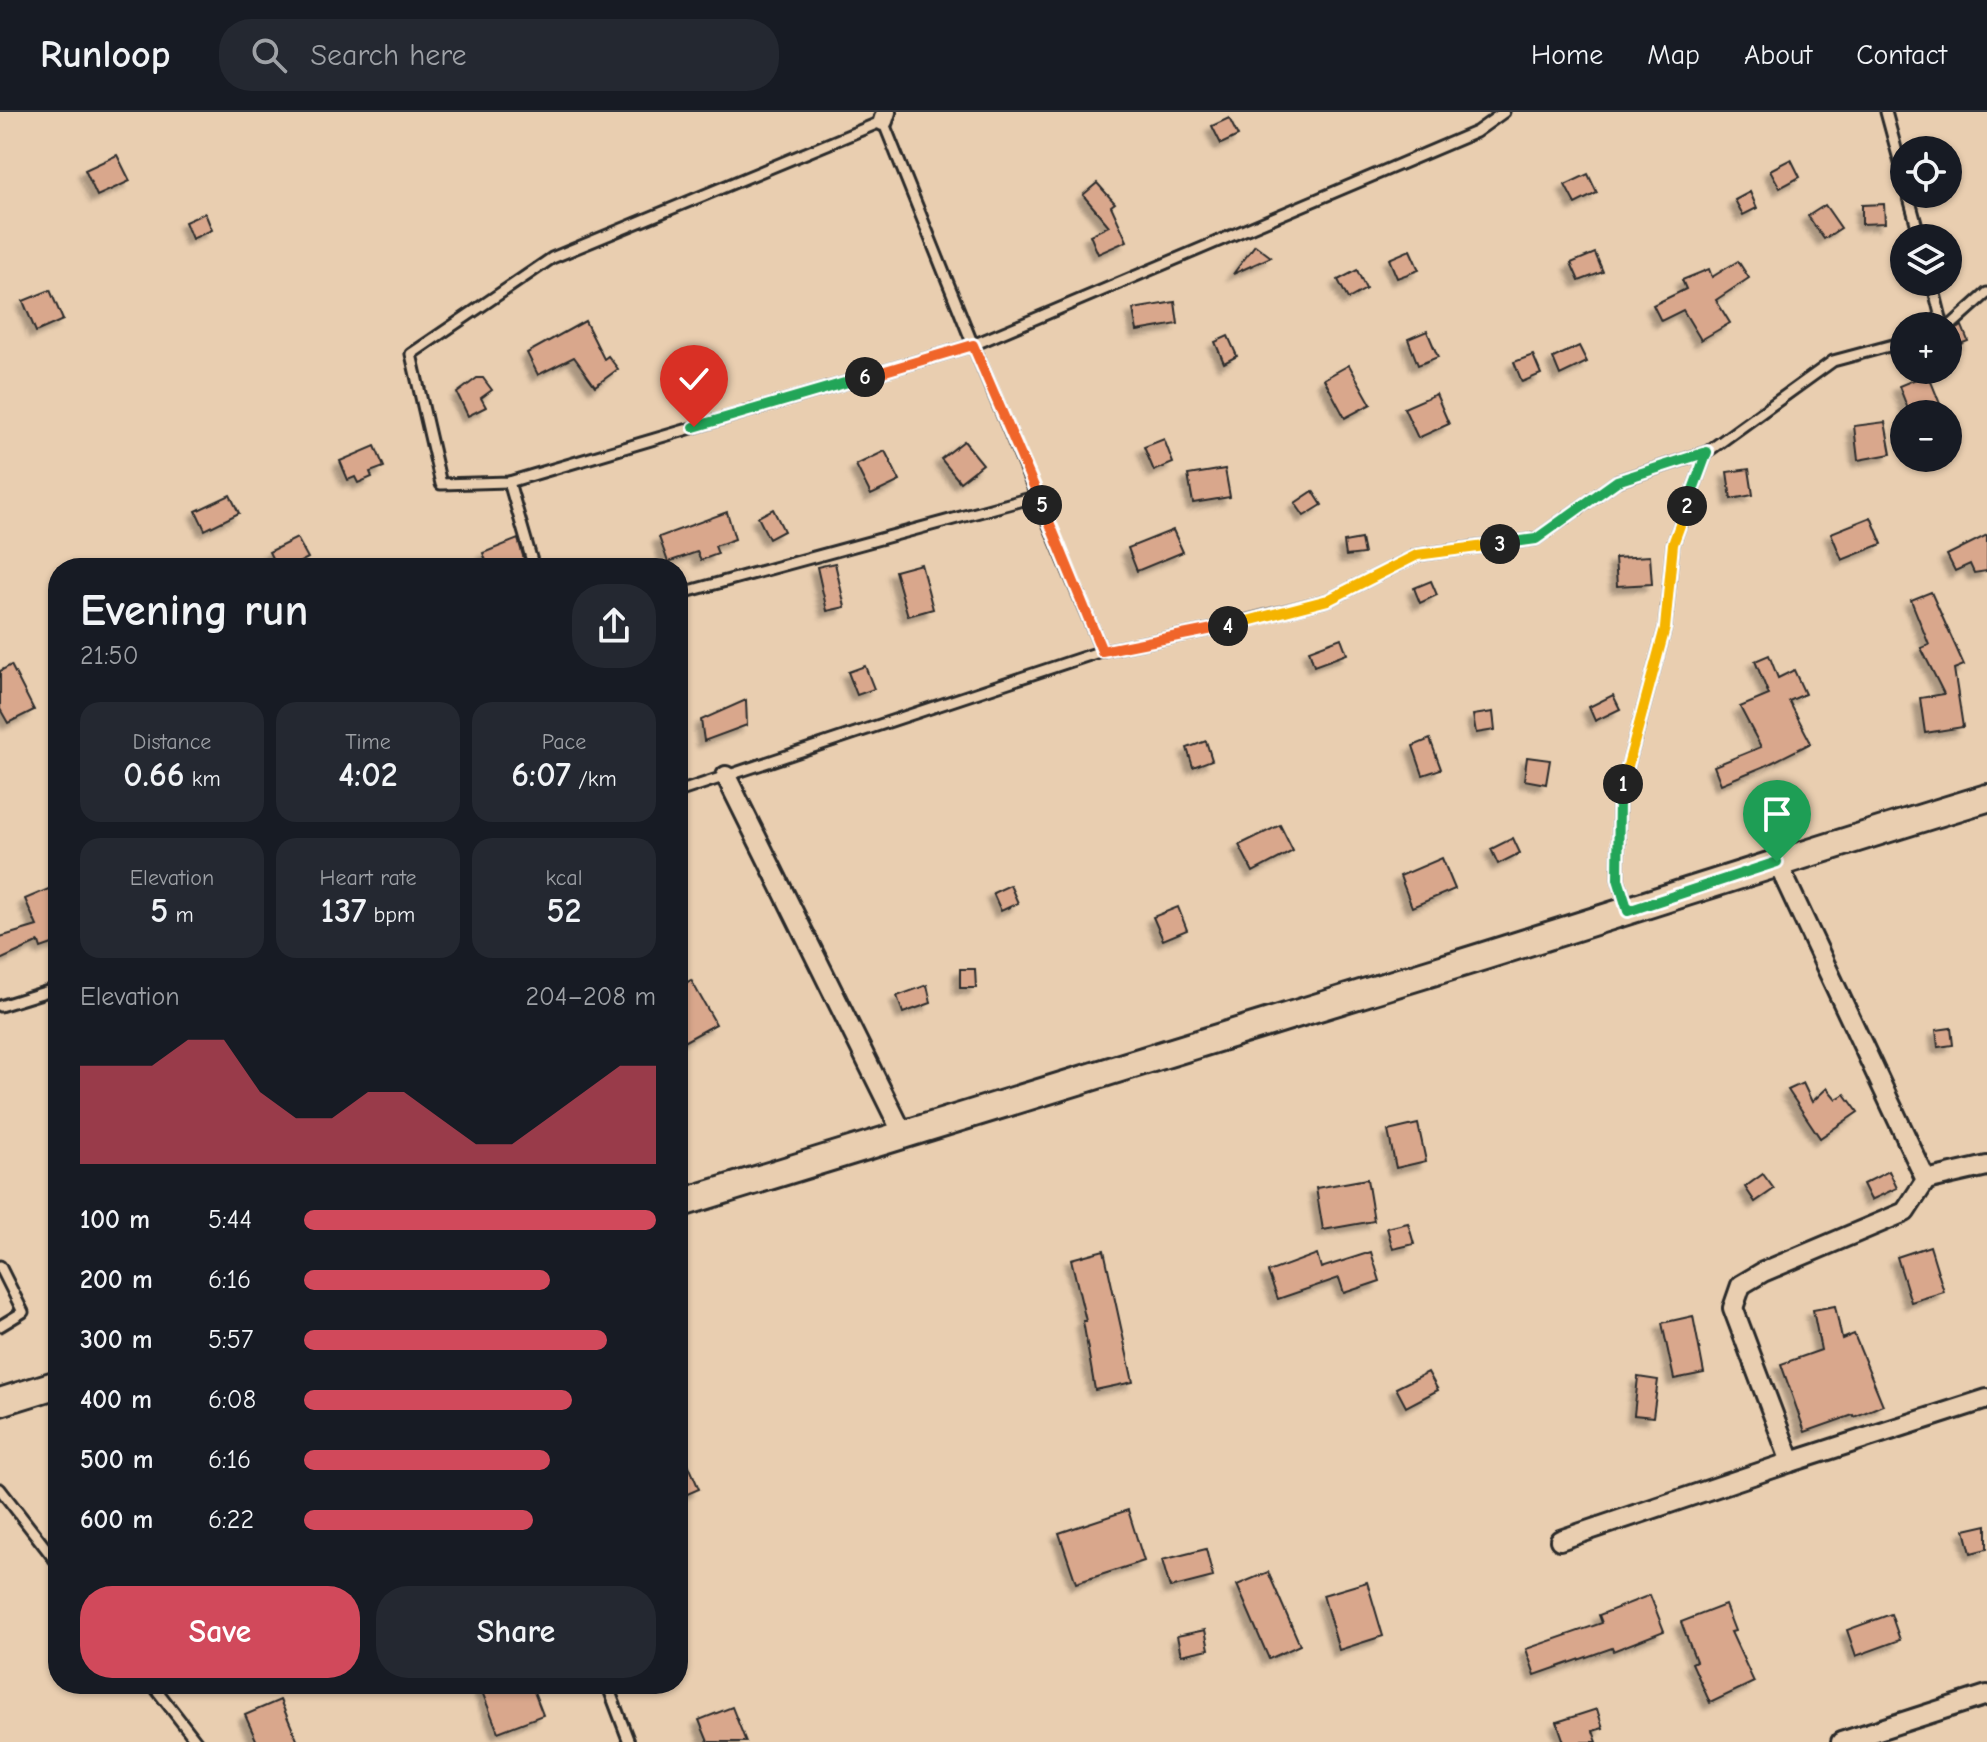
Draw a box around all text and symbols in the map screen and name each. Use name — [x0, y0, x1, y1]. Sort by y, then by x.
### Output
search box — [219, 19, 779, 91]
text: Runloop — [40, 33, 171, 77]
icon: search — [247, 33, 291, 77]
text: Search here — [311, 38, 467, 73]
text: Home — [1531, 39, 1603, 71]
text: Map — [1647, 39, 1700, 71]
text: About — [1744, 39, 1812, 71]
text: Contact — [1856, 39, 1947, 71]
map controls — [1890, 136, 1962, 472]
button: locate — [1890, 136, 1962, 208]
button: layers — [1890, 224, 1962, 296]
button: + — [1890, 312, 1962, 384]
pin — [660, 345, 728, 427]
icon: check — [672, 357, 716, 401]
pin: 6 — [845, 357, 885, 397]
text: 6 — [859, 364, 871, 390]
button: − — [1890, 400, 1962, 472]
pin: 5 — [1022, 485, 1062, 525]
pin: 2 — [1667, 486, 1707, 526]
text: 5 — [1036, 492, 1048, 518]
text: 2 — [1682, 493, 1692, 519]
pin: 3 — [1480, 524, 1520, 564]
text: 3 — [1495, 531, 1505, 557]
button: share — [572, 584, 656, 668]
text: Evening run — [80, 585, 308, 636]
pin: 4 — [1208, 606, 1248, 646]
text: 4 — [1223, 613, 1233, 639]
text: 21:50 — [80, 641, 139, 671]
text: Distance — [133, 729, 211, 755]
text: Time — [345, 729, 391, 755]
text: Pace — [542, 729, 586, 755]
text: 0.66 — [123, 755, 184, 795]
text: 4:02 — [338, 755, 398, 795]
text: 6:07 — [511, 755, 571, 795]
pin: 1 — [1603, 764, 1643, 804]
text: km — [184, 766, 221, 792]
text: /km — [571, 766, 617, 792]
text: 1 — [1619, 771, 1627, 797]
pin — [1743, 780, 1811, 862]
icon: arrive — [1755, 792, 1799, 836]
text: Elevation — [130, 865, 214, 891]
text: Heart rate — [320, 865, 417, 891]
text: kcal — [546, 865, 582, 891]
text: 5 — [150, 891, 168, 931]
text: 137 — [321, 891, 366, 931]
text: 52 — [547, 891, 582, 931]
text: m — [168, 902, 194, 928]
text: bpm — [366, 902, 415, 928]
text: Elevation — [80, 982, 180, 1012]
text: 204–208 m — [525, 982, 656, 1012]
text: 100 m — [80, 1205, 150, 1235]
text: 5:44 — [208, 1205, 252, 1235]
text: 200 m — [80, 1265, 153, 1295]
text: 6:16 — [208, 1265, 251, 1295]
text: 300 m — [80, 1325, 153, 1355]
text: 5:57 — [208, 1325, 253, 1355]
text: 400 m — [80, 1385, 152, 1415]
text: 6:08 — [208, 1385, 256, 1415]
text: 500 m — [80, 1445, 154, 1475]
text: 6:16 — [208, 1445, 251, 1475]
text: 600 m — [80, 1505, 153, 1535]
text: 6:22 — [208, 1505, 254, 1535]
button: Save — [80, 1586, 360, 1678]
button: Share — [376, 1586, 656, 1678]

